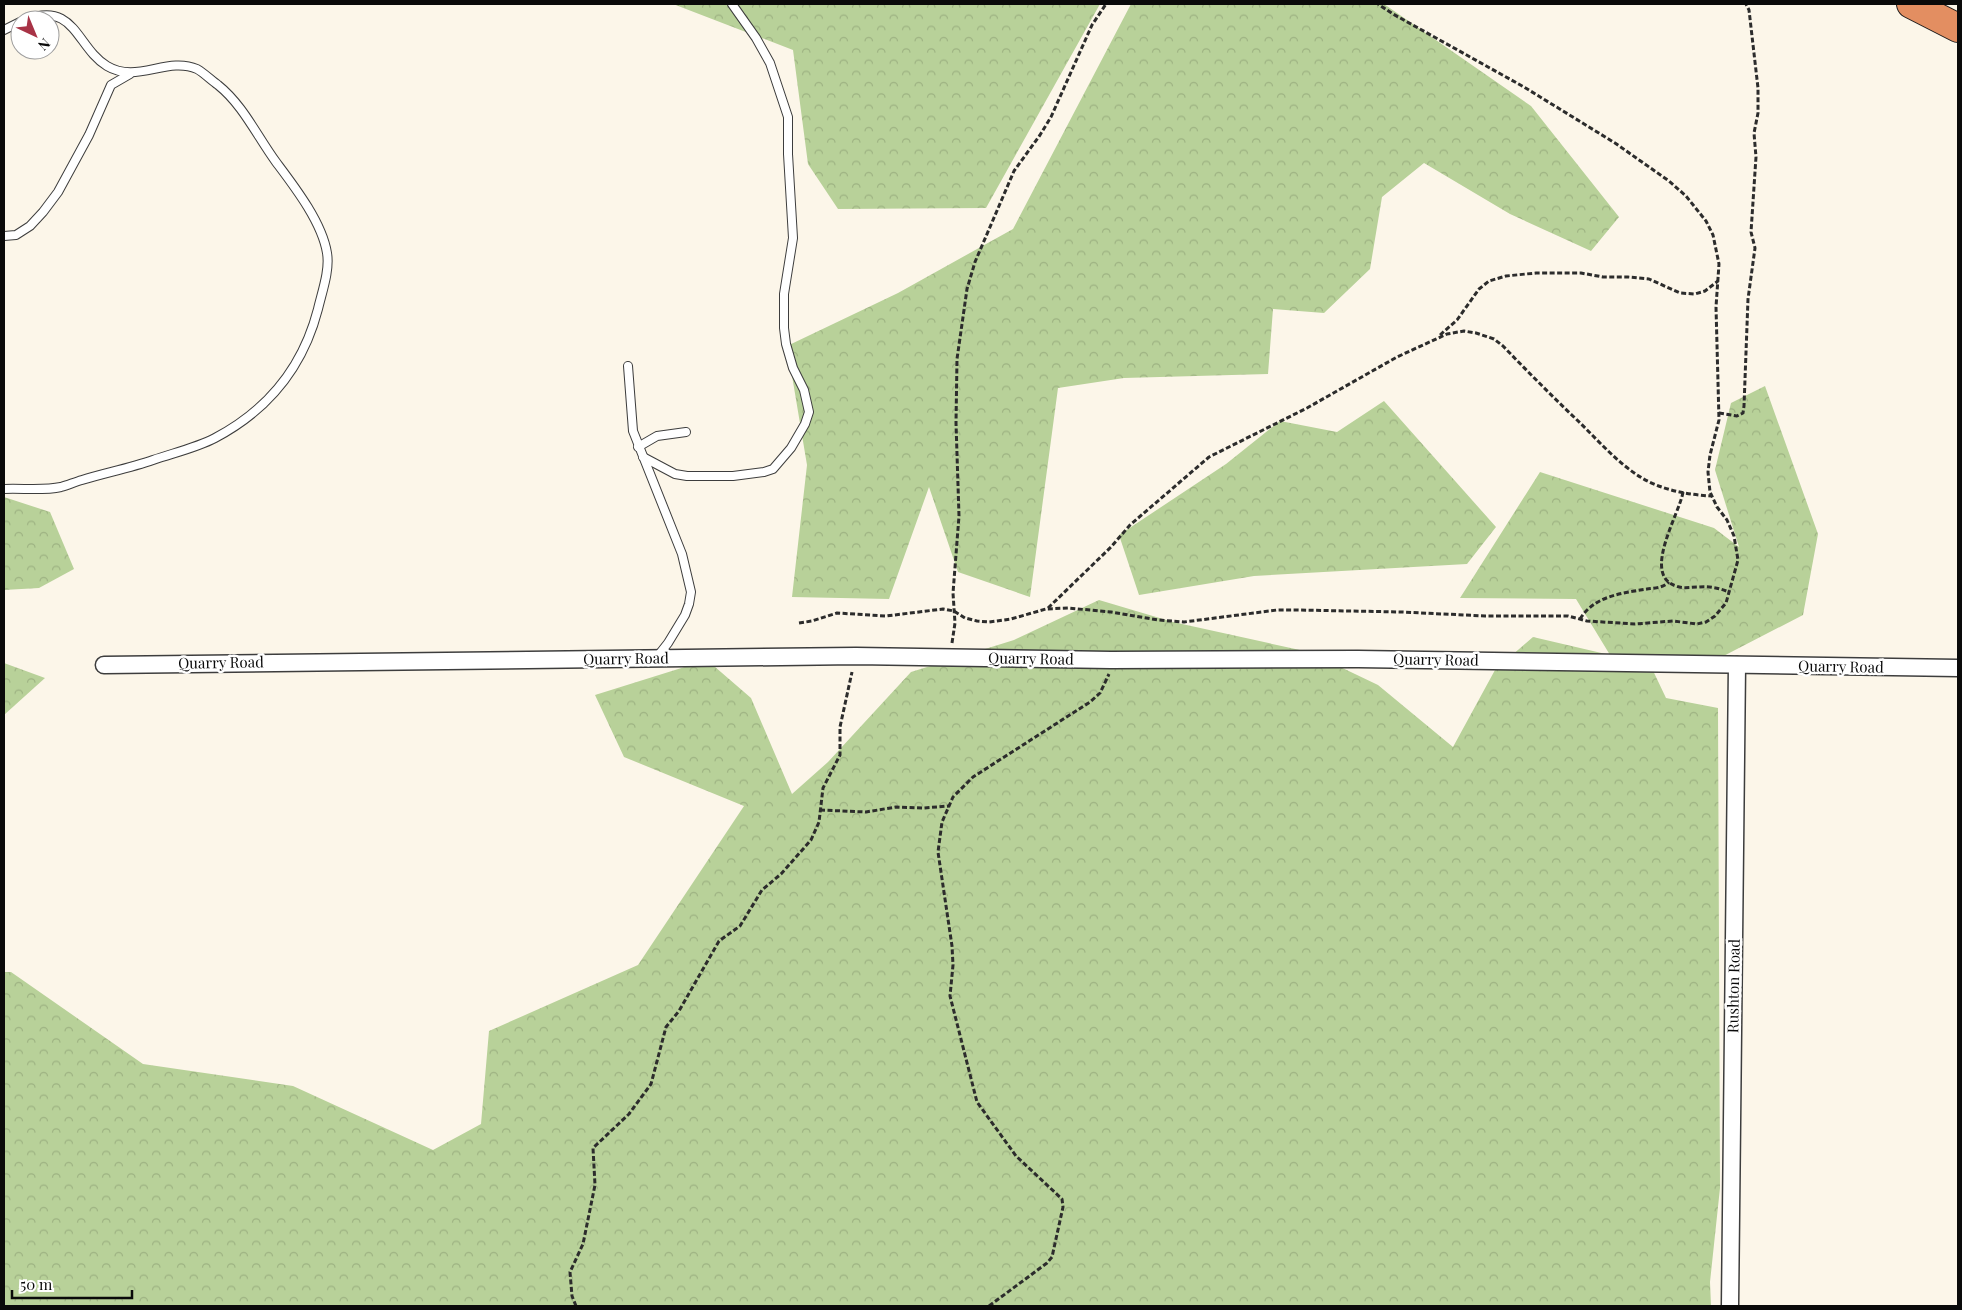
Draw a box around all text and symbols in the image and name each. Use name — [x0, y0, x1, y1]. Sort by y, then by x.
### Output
north arrow — [10, 10, 60, 60]
text: N — [34, 34, 55, 55]
street label: Quarry Road — [583, 647, 669, 669]
street label: Quarry Road — [988, 647, 1074, 669]
street label: Quarry Road — [1393, 648, 1479, 670]
street label: Quarry Road — [178, 651, 264, 673]
street label: Quarry Road — [1798, 655, 1884, 677]
street label: Rushton Road — [1722, 938, 1744, 1033]
scale bar — [12, 1268, 132, 1300]
text: 50 m — [20, 1274, 53, 1294]

